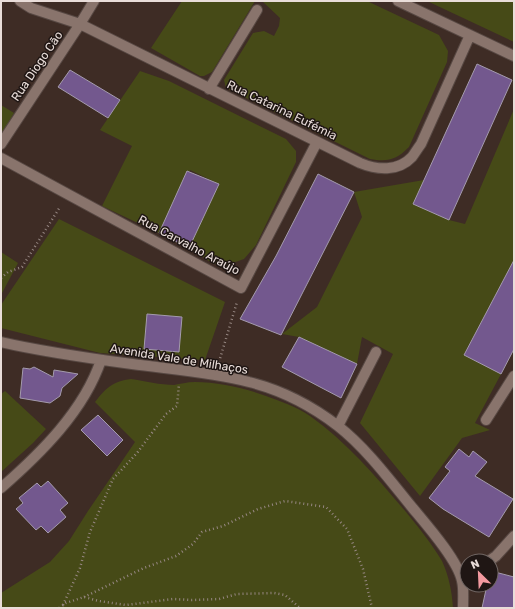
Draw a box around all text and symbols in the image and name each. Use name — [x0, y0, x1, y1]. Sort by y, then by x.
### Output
street label: Rua Diogo Cão — [8, 28, 66, 104]
street label: Rua Catarina Eufémia — [225, 77, 339, 143]
street label: Rua Carvalho Araújo — [136, 212, 242, 278]
street label: Avenida Vale de Milhaços — [109, 341, 249, 377]
north arrow — [459, 553, 499, 593]
text: N — [469, 557, 481, 572]

